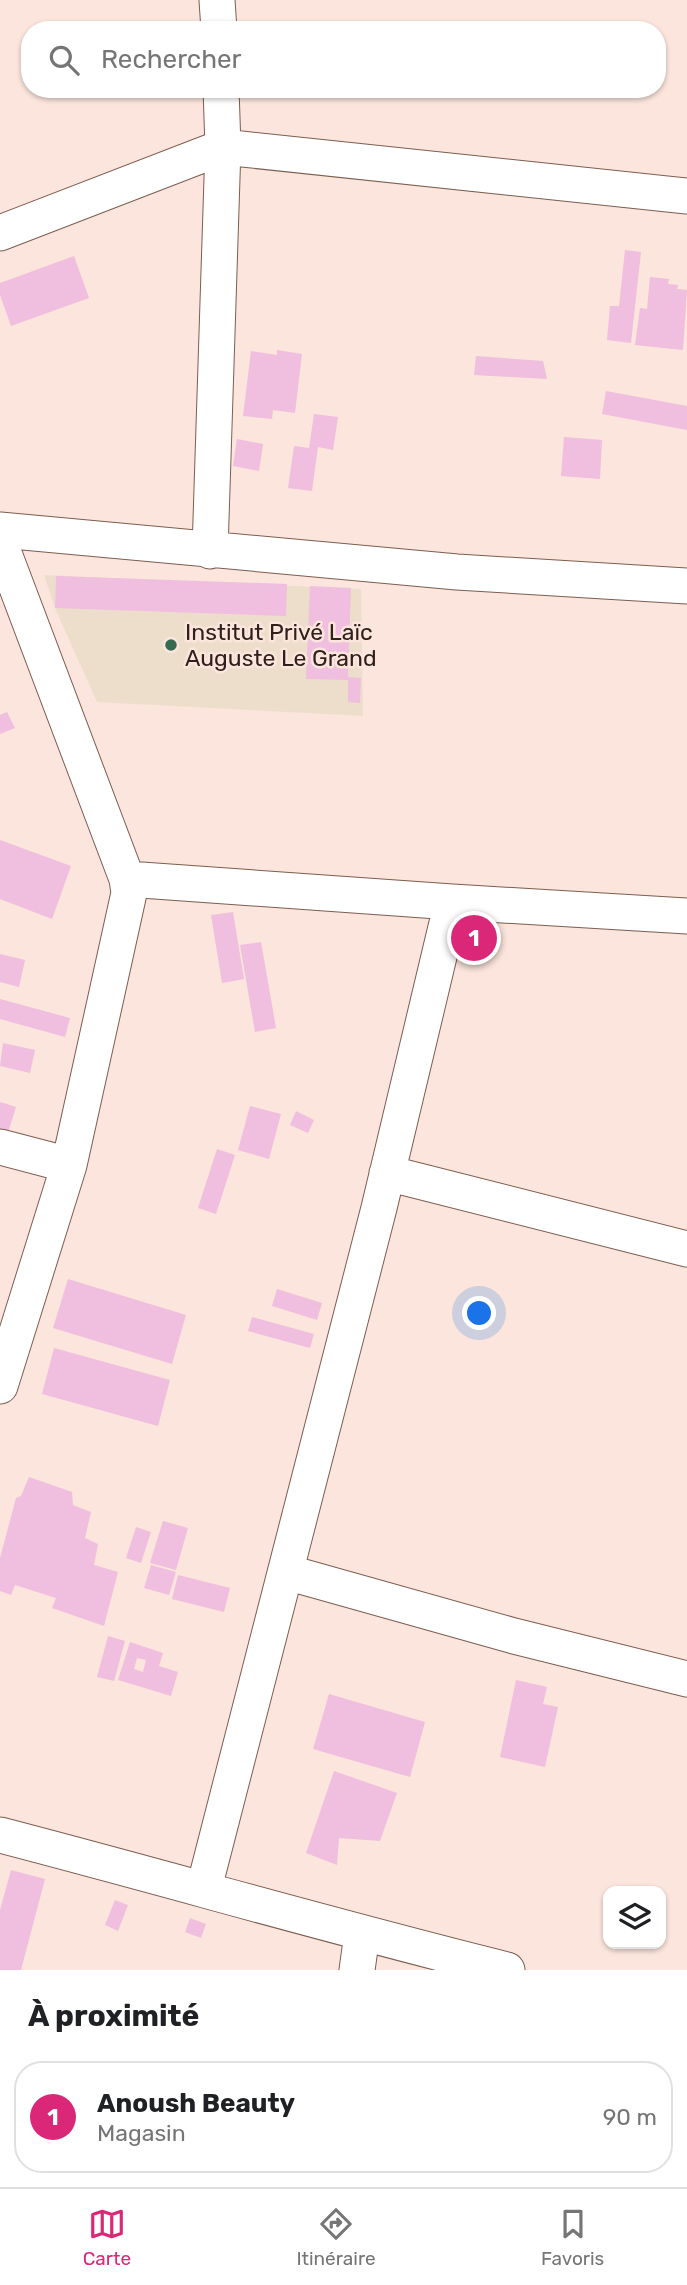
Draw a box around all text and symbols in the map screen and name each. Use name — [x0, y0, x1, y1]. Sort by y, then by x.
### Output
search box — [21, 21, 666, 98]
icon: search — [45, 41, 83, 79]
text: Rechercher — [101, 44, 241, 75]
place label: Institut Privé Laïc Auguste Le Grand — [185, 618, 377, 672]
marker: Institut Privé Laïc Auguste Le Grand — [163, 637, 179, 653]
pin: 1 — [451, 912, 497, 964]
your location — [462, 1296, 496, 1330]
map controls — [603, 1886, 666, 1949]
button: layers — [603, 1886, 666, 1949]
text: À proximité — [28, 1998, 199, 2034]
text: Anoush Beauty — [97, 2088, 295, 2119]
text: 1 — [47, 2103, 59, 2131]
text: 90 m — [603, 2103, 657, 2131]
text: Magasin — [97, 2119, 186, 2147]
tab: Carte — [83, 2205, 131, 2270]
tab: Itinéraire — [296, 2205, 376, 2270]
tab: Favoris — [541, 2205, 604, 2270]

